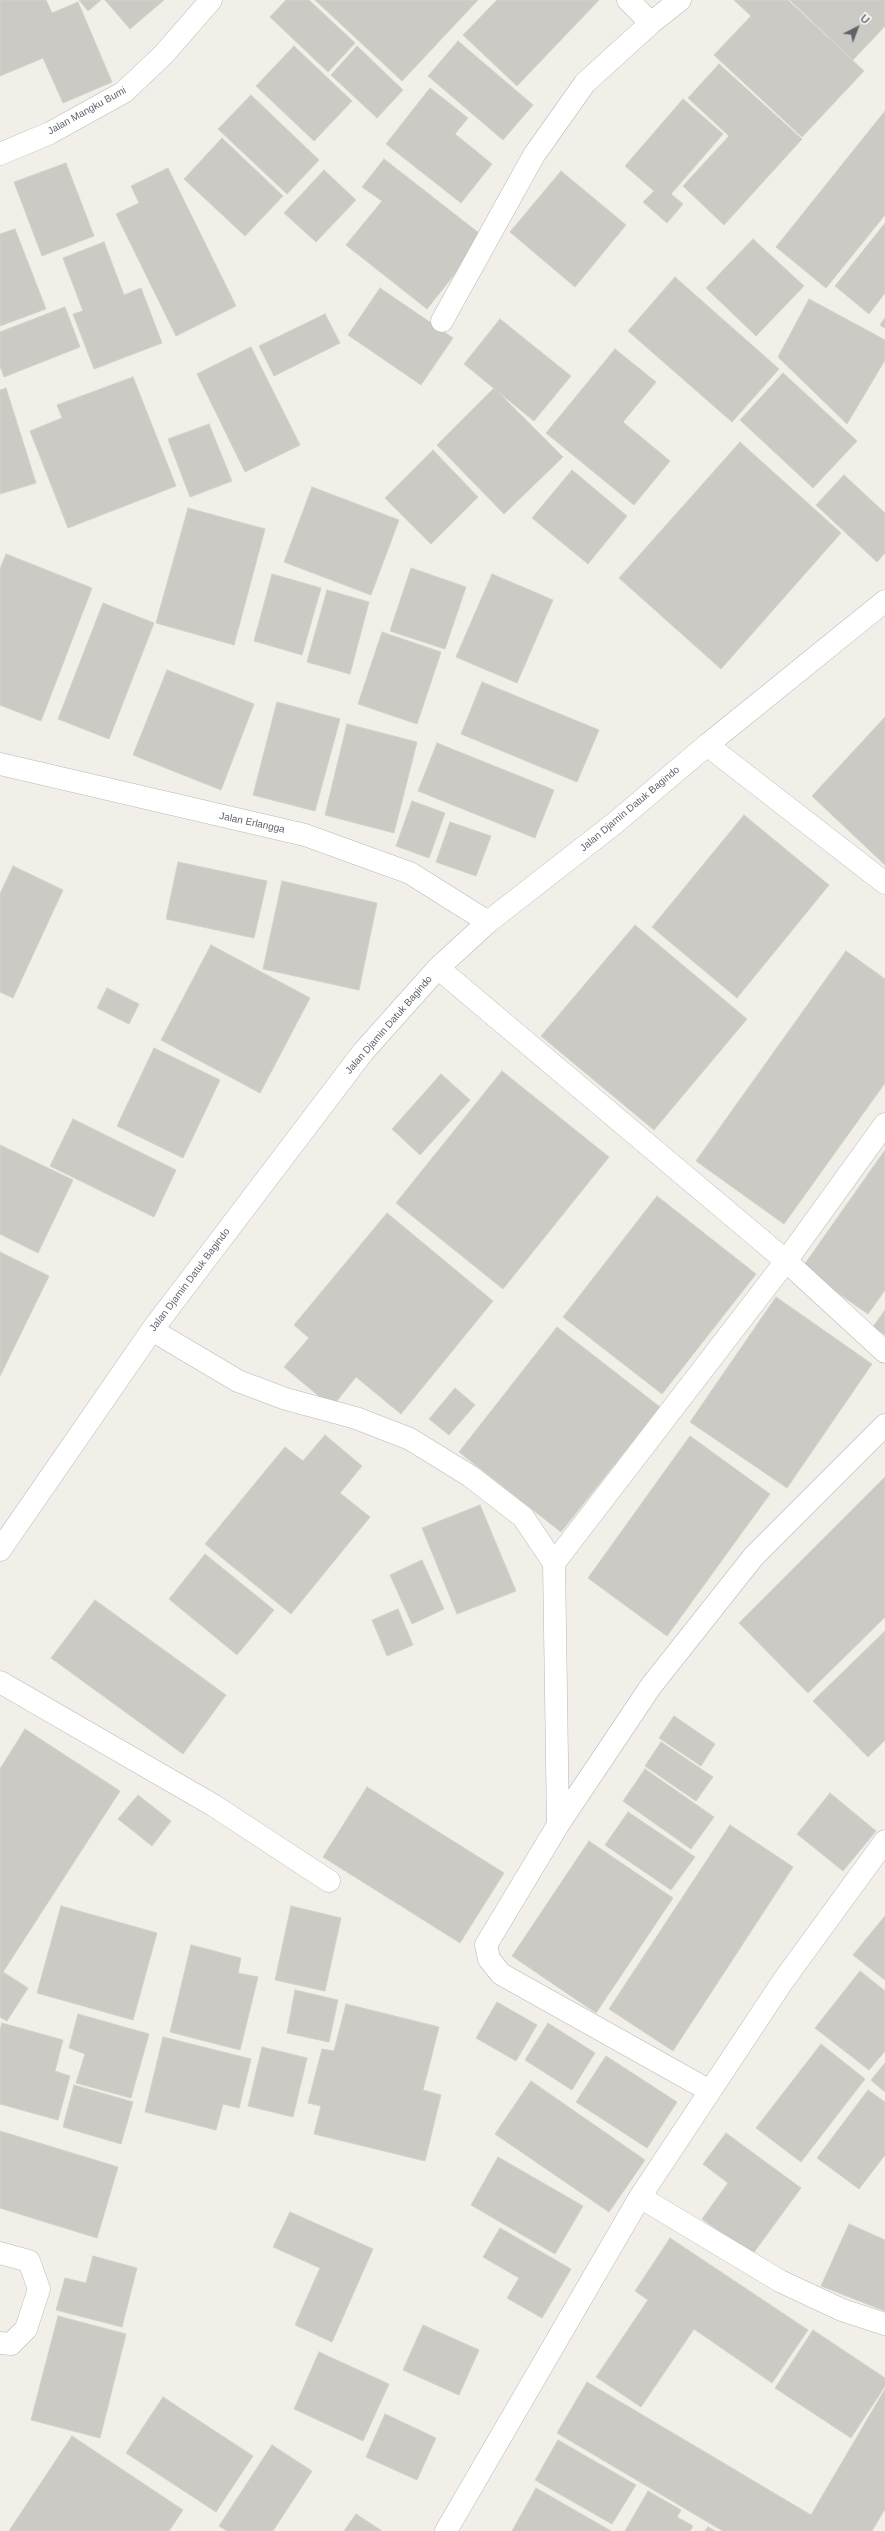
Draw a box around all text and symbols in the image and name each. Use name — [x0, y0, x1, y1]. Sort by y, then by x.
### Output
north arrow — [837, 8, 877, 48]
text: U — [858, 12, 872, 26]
street label: Jalan Mangku Bumi — [46, 84, 128, 138]
street label: Jalan Djamin Datuk Bagindo — [578, 764, 682, 854]
street label: Jalan Erlangga — [218, 810, 286, 836]
street label: Jalan Djamin Datuk Bagindo — [343, 973, 435, 1077]
street label: Jalan Djamin Datuk Bagindo — [147, 1226, 233, 1334]

